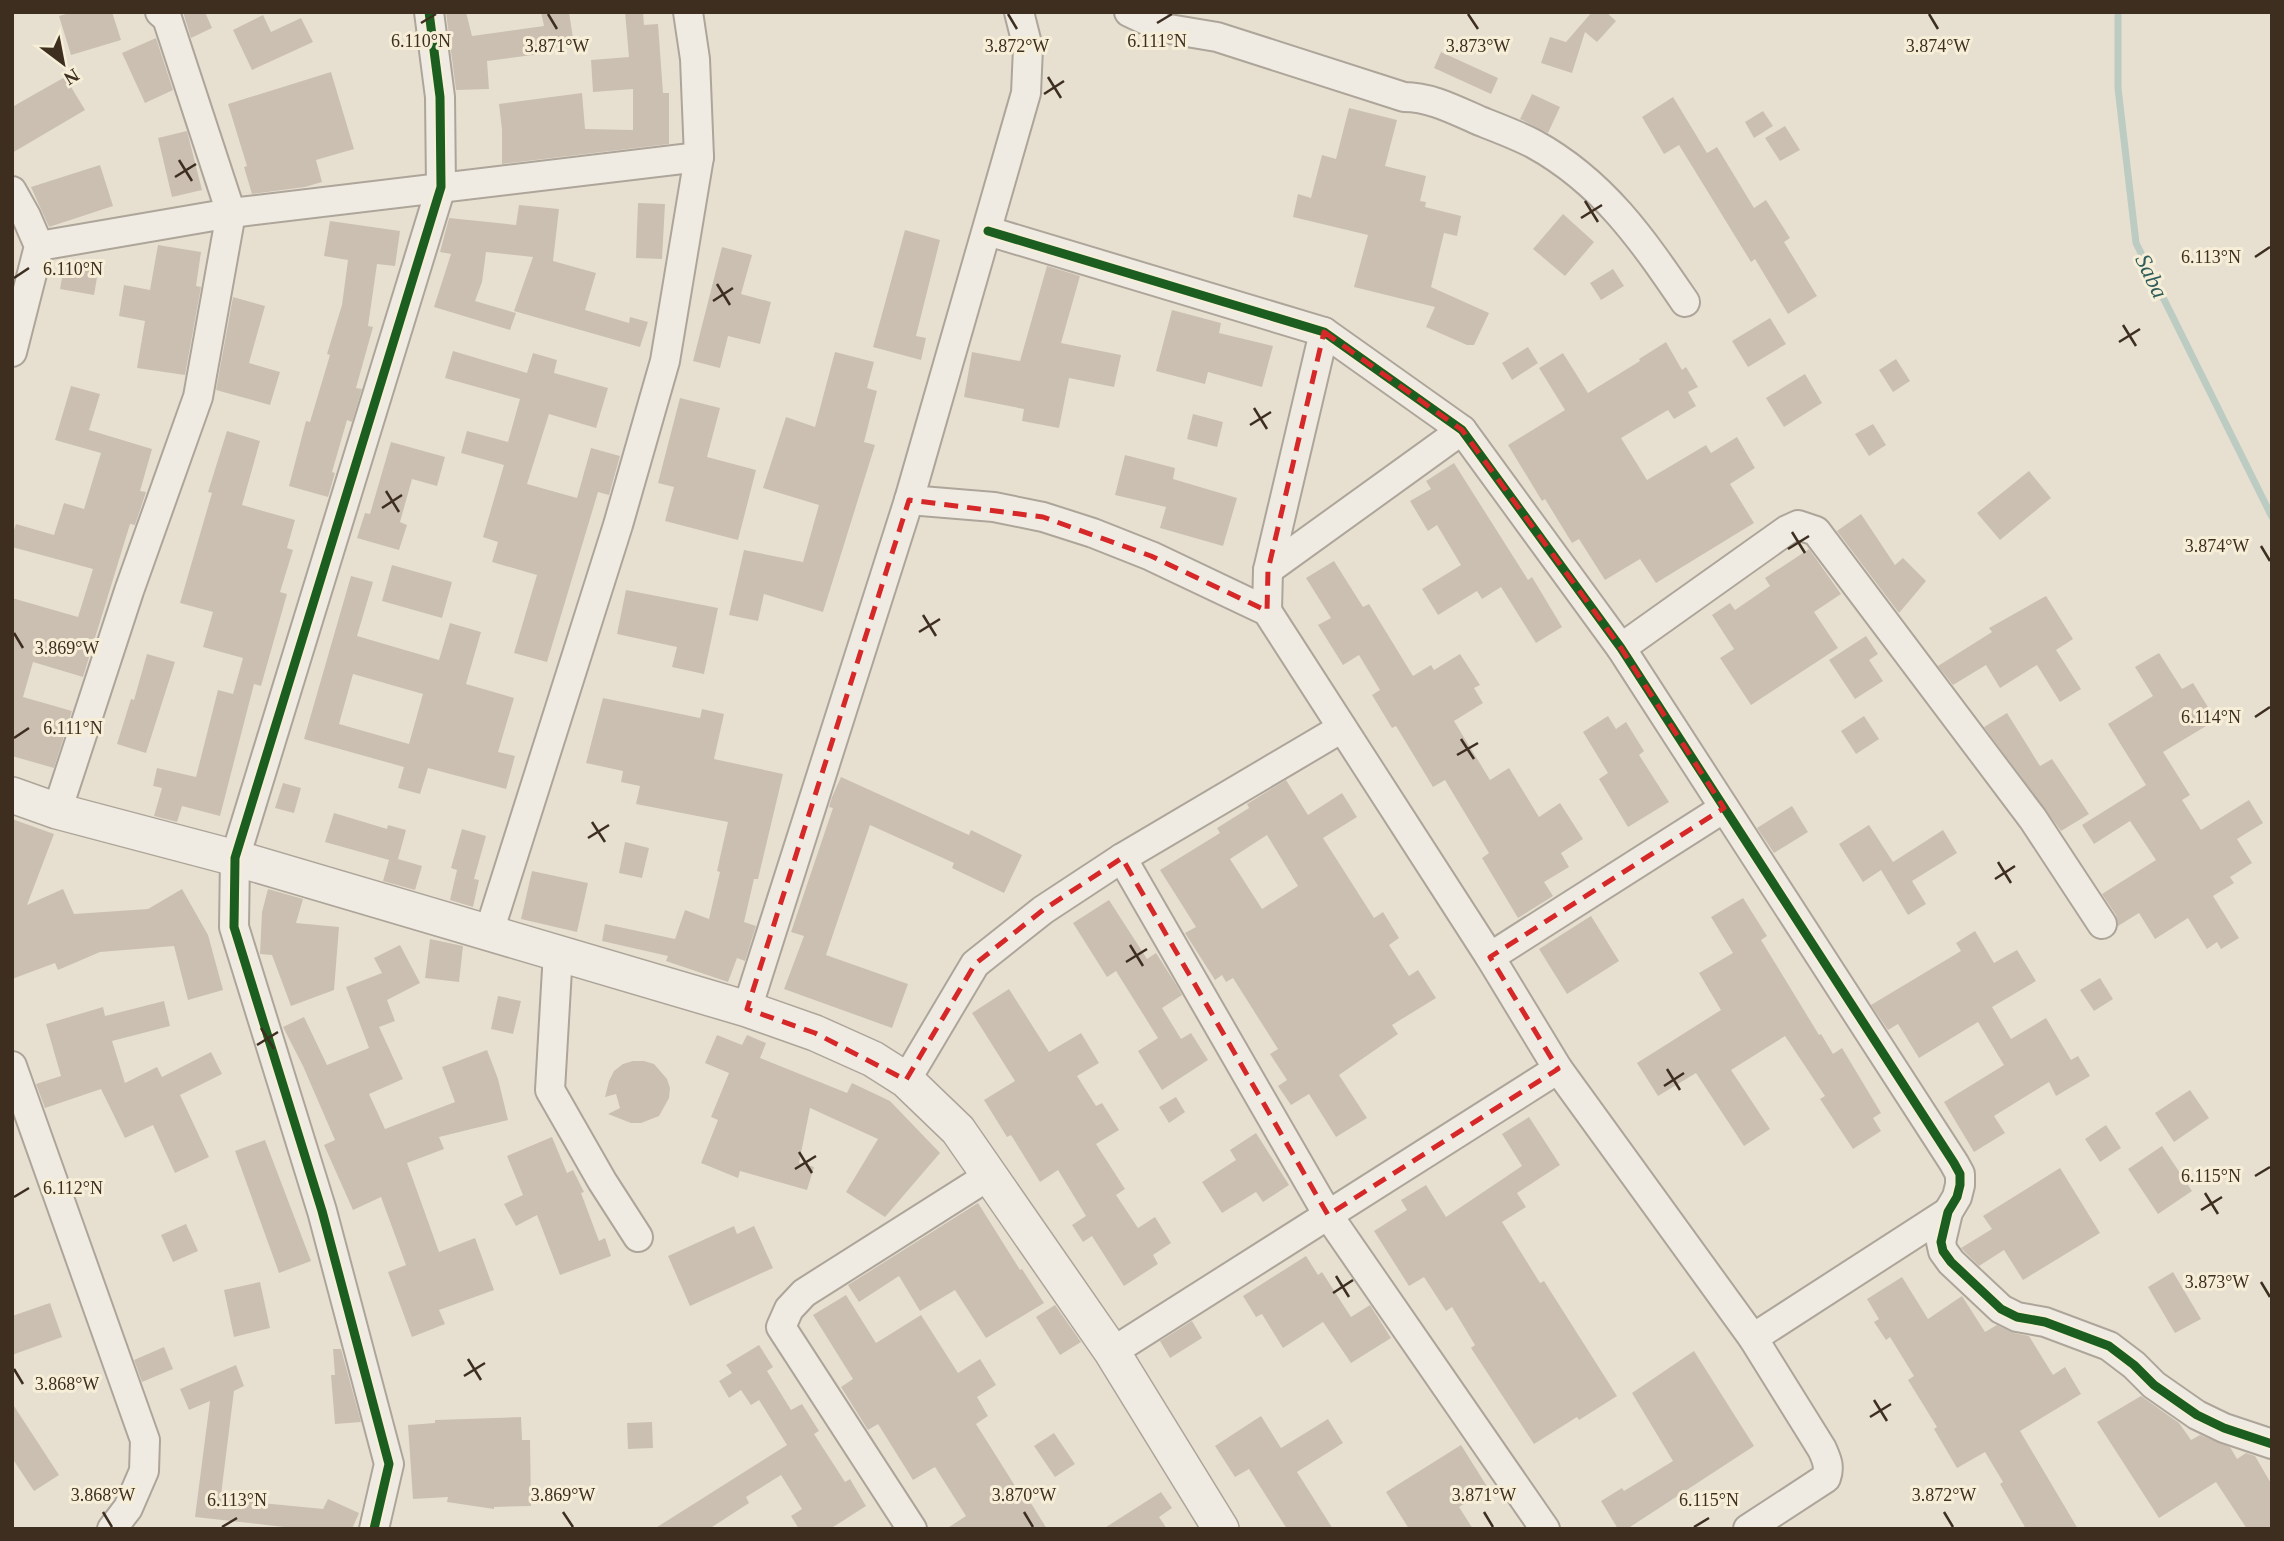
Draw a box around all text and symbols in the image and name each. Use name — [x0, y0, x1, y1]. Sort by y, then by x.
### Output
north arrow — [28, 28, 98, 98]
text: 6.110°N — [391, 31, 451, 51]
text: 6.111°N — [1127, 31, 1187, 51]
text: 3.871°W — [525, 36, 589, 56]
text: 3.872°W — [985, 36, 1049, 56]
text: 3.873°W — [1446, 36, 1510, 56]
text: 3.874°W — [1906, 36, 1970, 56]
text: N — [60, 64, 83, 90]
text: 6.113°N — [2181, 247, 2241, 267]
water label: Saba — [2130, 250, 2173, 302]
text: 6.110°N — [43, 259, 103, 279]
text: 3.874°W — [2185, 536, 2249, 556]
text: 3.869°W — [35, 638, 99, 658]
text: 6.114°N — [2181, 707, 2241, 727]
text: 6.111°N — [43, 718, 103, 738]
text: 6.115°N — [2181, 1166, 2241, 1186]
text: 6.112°N — [43, 1178, 103, 1198]
text: 3.873°W — [2185, 1272, 2249, 1292]
text: 3.868°W — [35, 1374, 99, 1394]
text: 3.868°W — [71, 1485, 135, 1505]
text: 3.869°W — [531, 1485, 595, 1505]
text: 3.870°W — [992, 1485, 1056, 1505]
text: 3.871°W — [1452, 1485, 1516, 1505]
text: 3.872°W — [1912, 1485, 1976, 1505]
text: 6.113°N — [207, 1490, 267, 1510]
text: 6.115°N — [1679, 1490, 1739, 1510]

